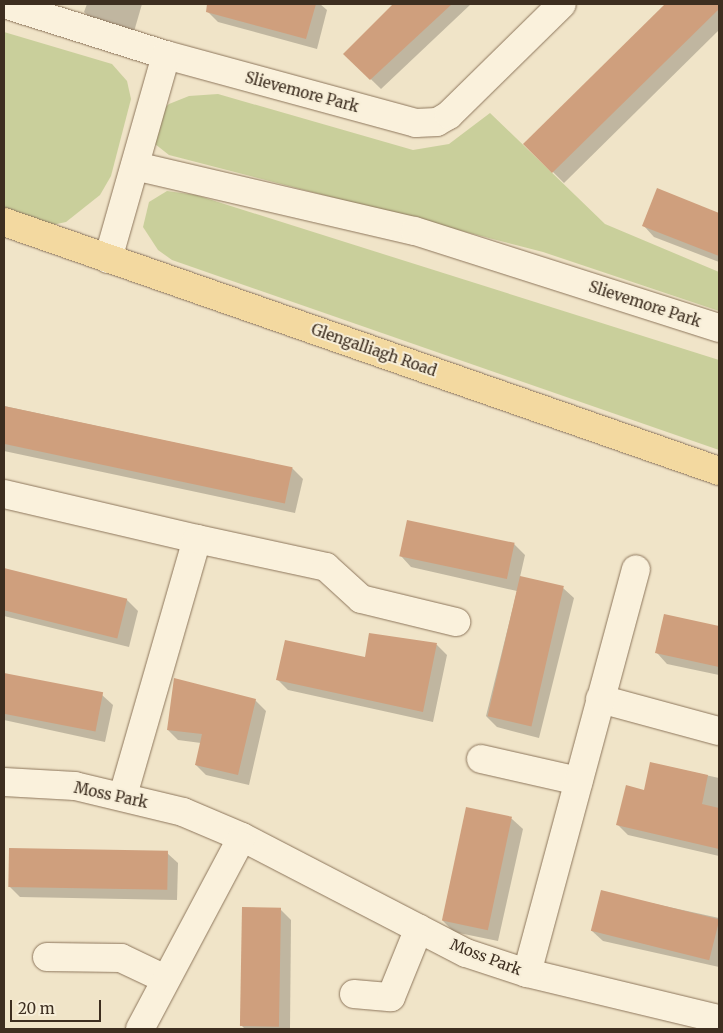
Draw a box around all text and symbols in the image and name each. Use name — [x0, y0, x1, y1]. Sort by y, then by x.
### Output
street label: Slievemore Park — [243, 68, 361, 116]
street label: Slievemore Park — [587, 277, 703, 331]
street label: Glengalliagh Road — [309, 320, 439, 380]
street label: Moss Park — [72, 778, 150, 812]
street label: Moss Park — [448, 935, 524, 979]
scale bar — [12, 990, 104, 1022]
text: 20 m — [18, 999, 55, 1018]

